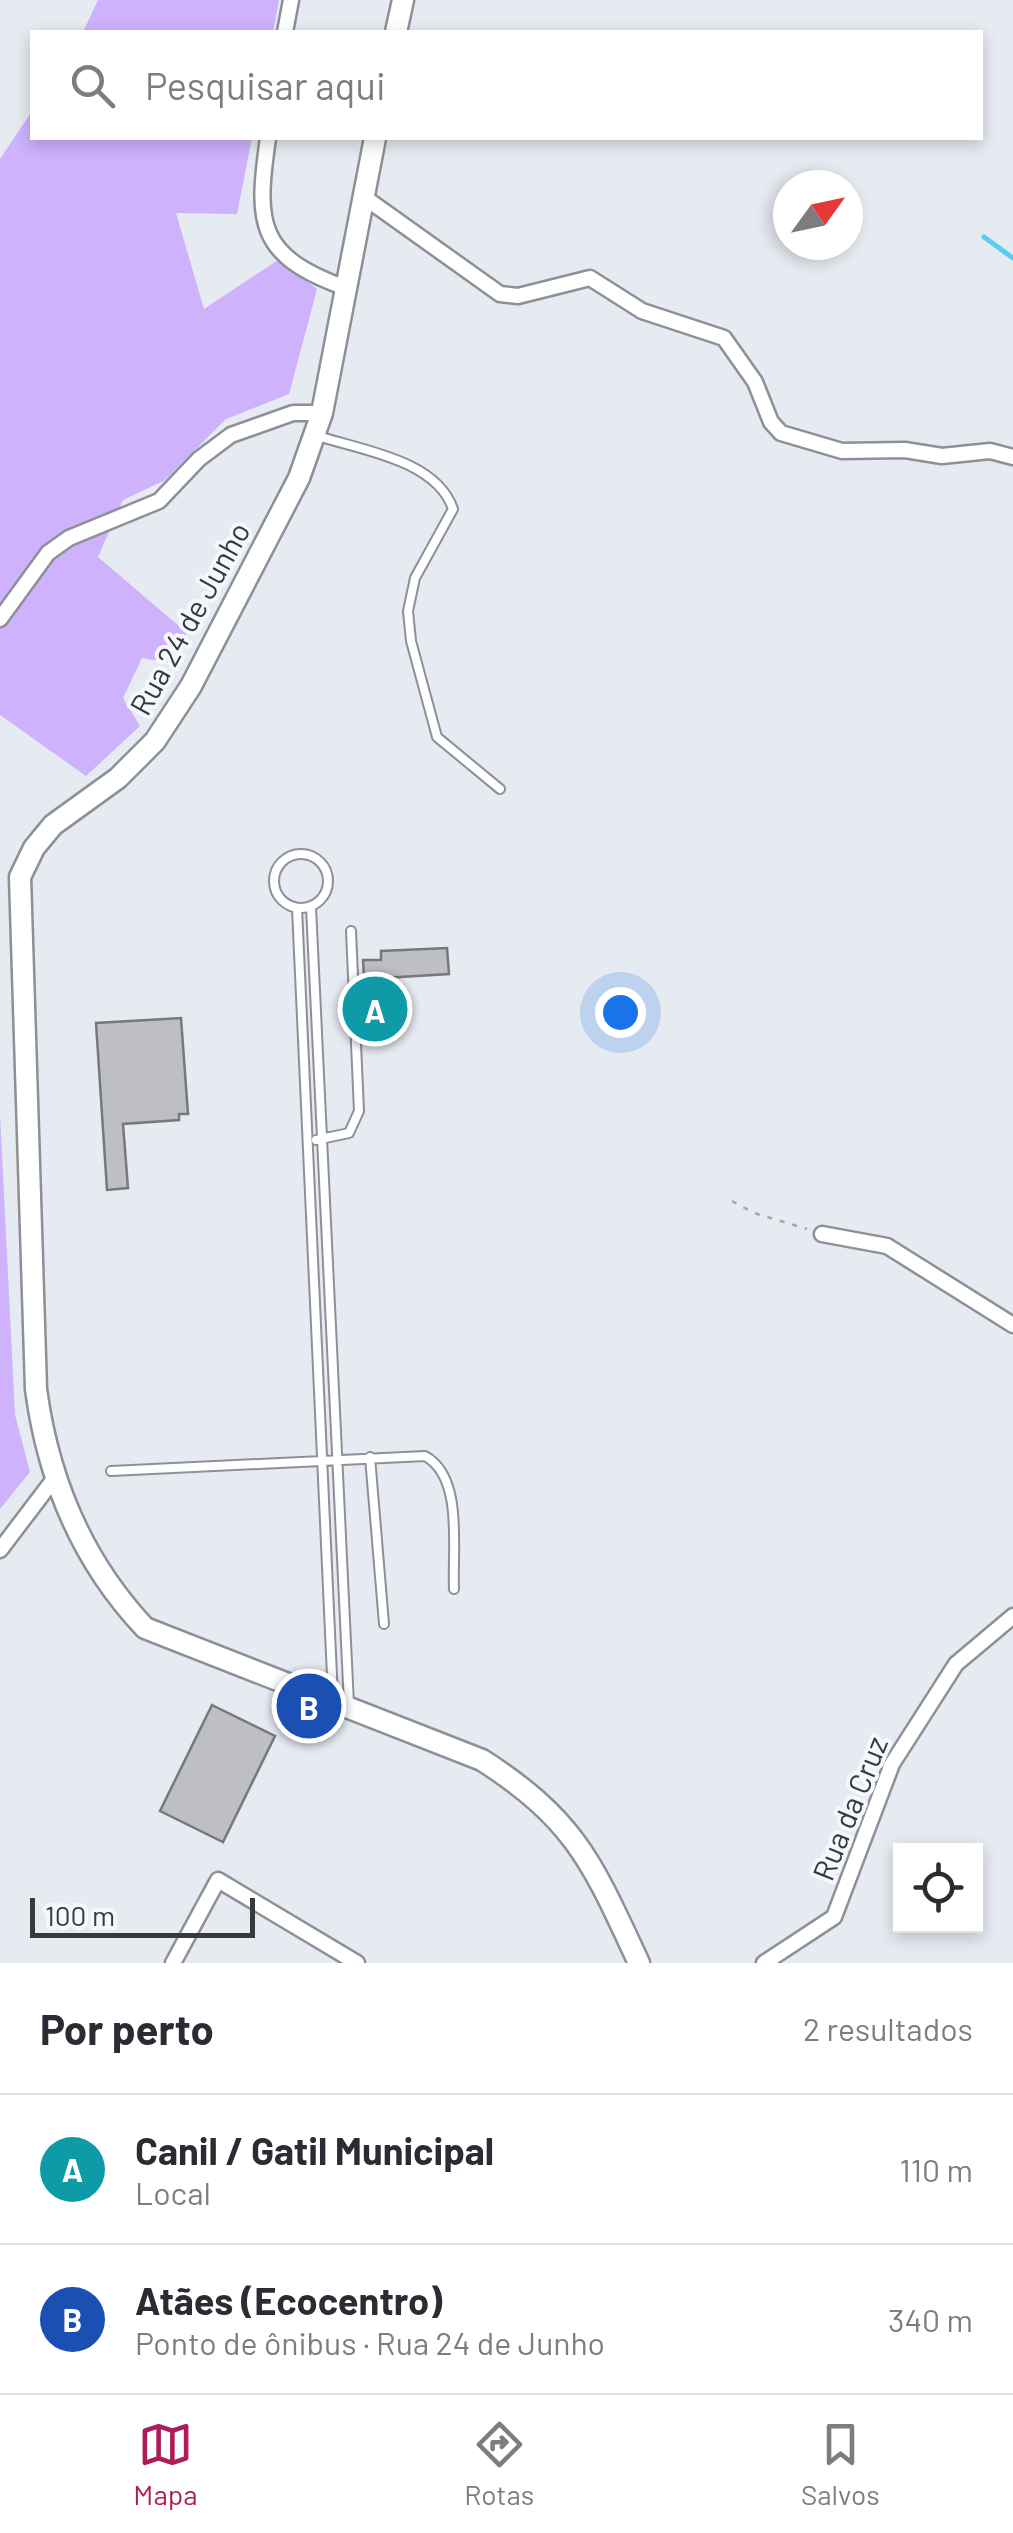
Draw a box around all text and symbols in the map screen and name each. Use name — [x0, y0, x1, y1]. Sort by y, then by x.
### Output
search box — [30, 30, 983, 140]
icon: search — [65, 58, 120, 113]
text: Pesquisar aqui — [145, 62, 386, 108]
north arrow — [773, 170, 863, 260]
street label: Rua 24 de Junho — [121, 515, 257, 721]
pin: A — [342, 972, 408, 1046]
your location — [595, 987, 646, 1038]
pin: B — [276, 1668, 342, 1744]
street label: Rua da Cruz — [804, 1731, 894, 1885]
map controls — [893, 1843, 983, 1933]
button: locate — [893, 1843, 983, 1933]
scale bar — [30, 1893, 255, 1938]
text: 100 m — [45, 1898, 115, 1932]
text: Por perto — [40, 2003, 214, 2053]
text: 2 resultados — [803, 2009, 973, 2047]
text: Canil / Gatil Municipal — [135, 2127, 494, 2173]
text: A — [62, 2150, 83, 2188]
text: 110 m — [900, 2150, 973, 2188]
text: Local — [135, 2173, 211, 2211]
text: Atães (Ecocentro) — [135, 2277, 442, 2323]
text: B — [63, 2300, 82, 2338]
text: 340 m — [888, 2300, 973, 2338]
text: Ponto de ônibus · Rua 24 de Junho — [135, 2323, 605, 2361]
tab: Mapa — [133, 2417, 197, 2511]
tab: Rotas — [464, 2417, 534, 2511]
tab: Salvos — [801, 2417, 880, 2511]

